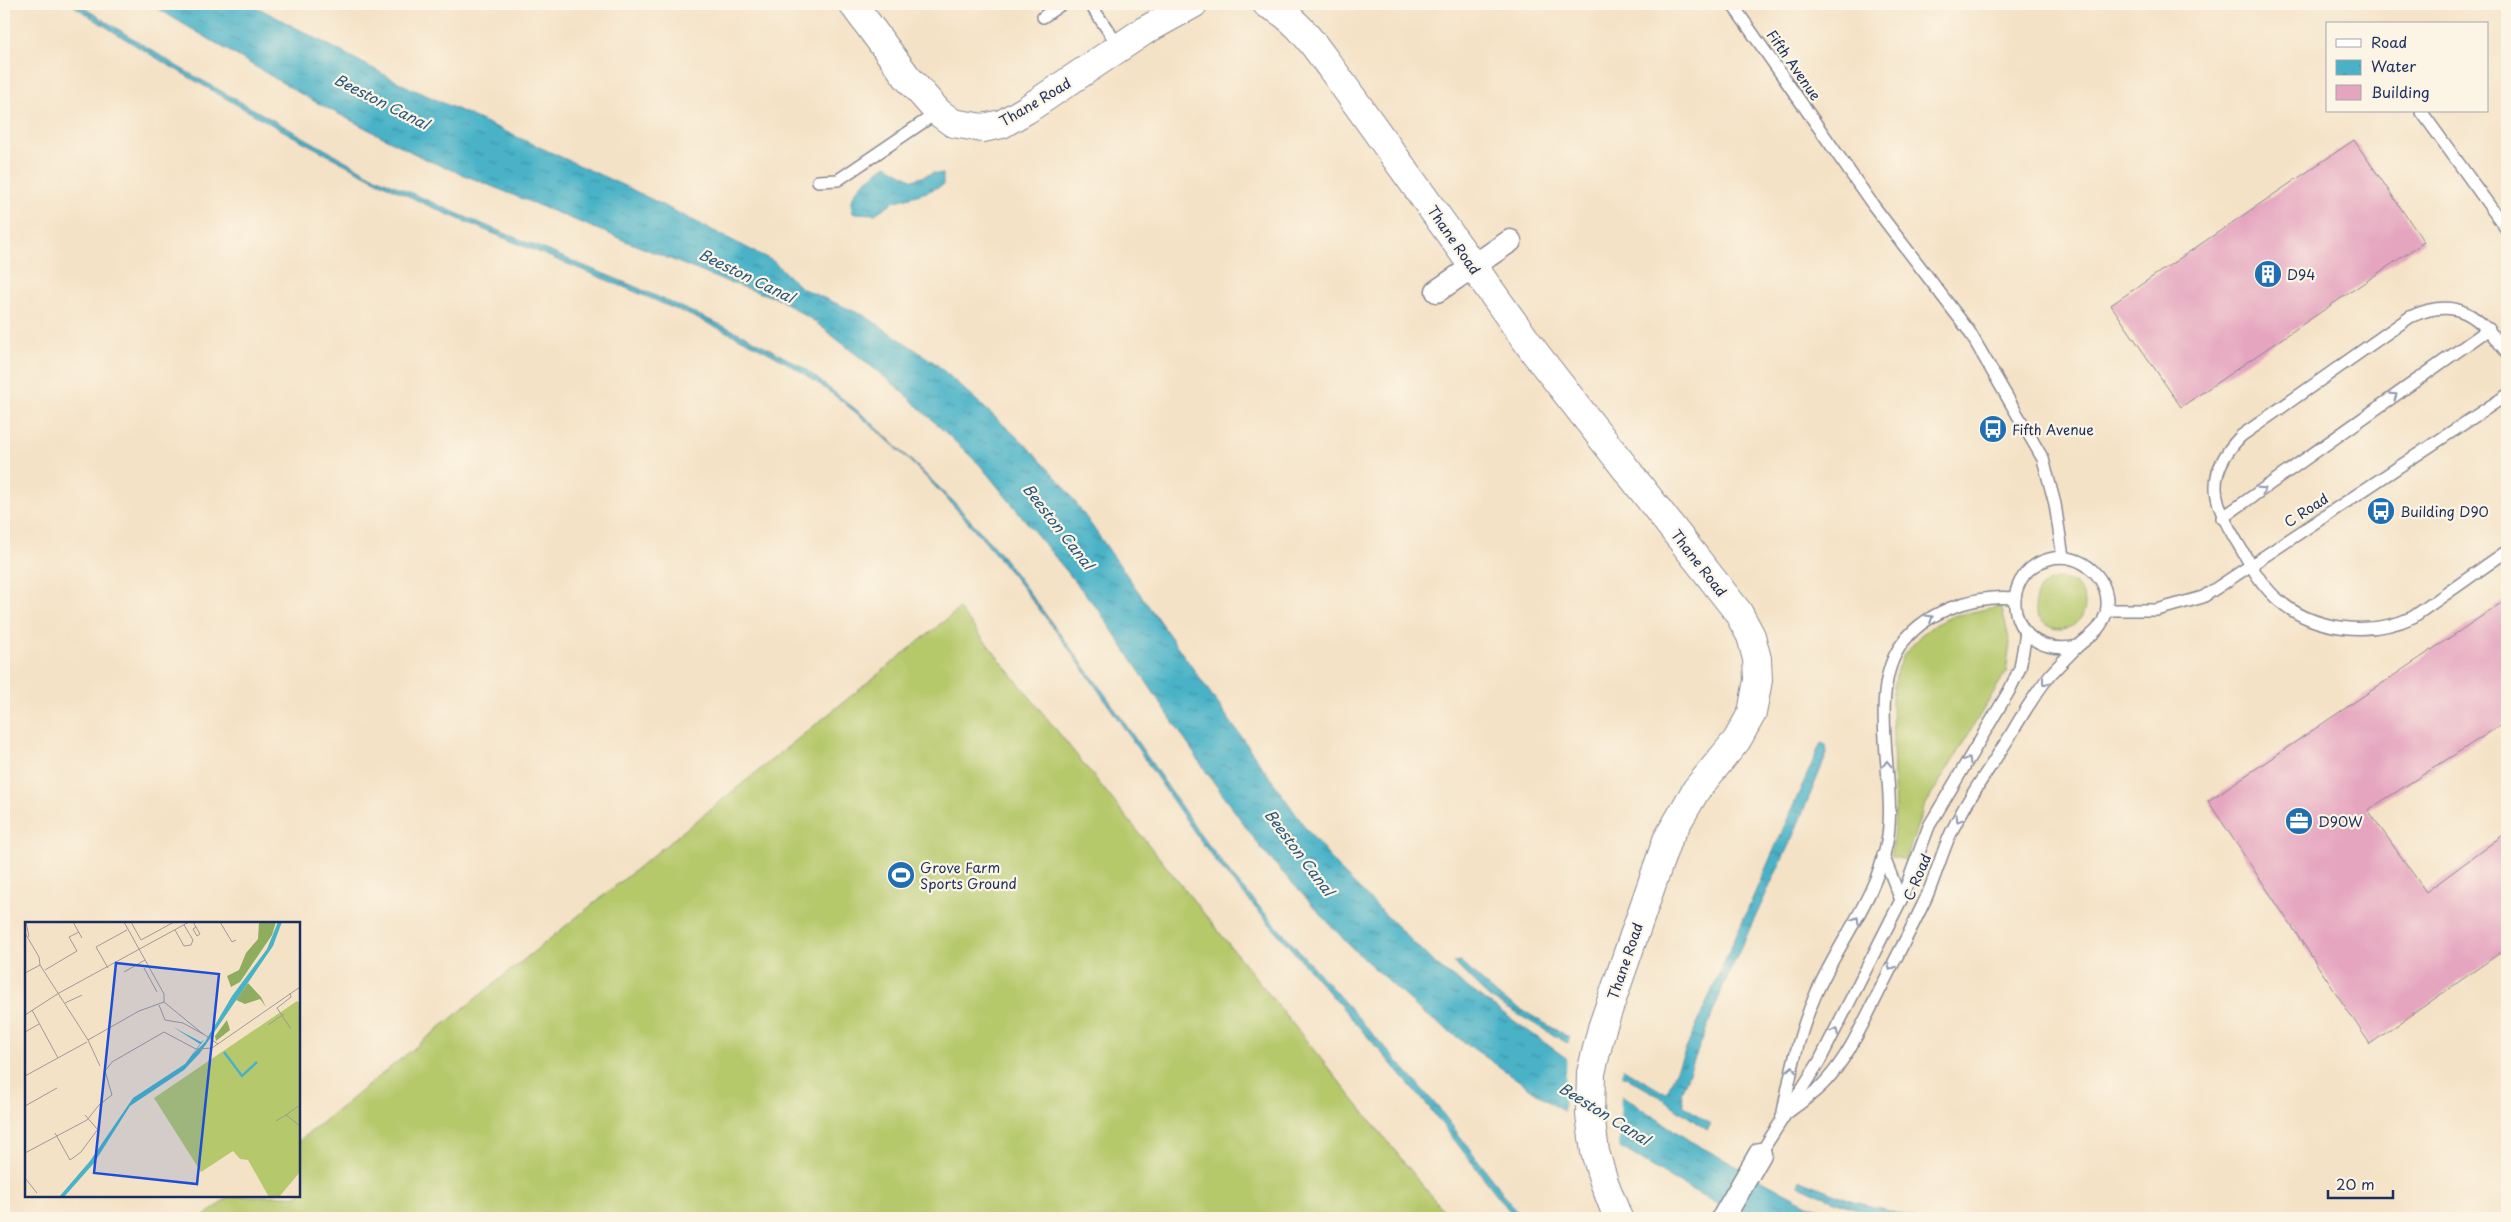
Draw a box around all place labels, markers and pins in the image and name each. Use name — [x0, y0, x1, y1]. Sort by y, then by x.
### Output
building icon: D94 — [2253, 259, 2283, 289]
place label: D94 — [2287, 264, 2316, 285]
bus stop icon: Fifth Avenue — [1978, 414, 2008, 444]
place label: Fifth Avenue — [2012, 419, 2094, 440]
bus stop icon: Building D90 — [2366, 496, 2396, 526]
place label: Building D90 — [2400, 501, 2489, 522]
office icon: D90W — [2284, 806, 2314, 836]
place label: D90W — [2318, 811, 2363, 832]
place label: Grove Farm Sports Ground — [920, 857, 1017, 894]
sports icon: Grove Farm Sports Ground — [886, 860, 916, 890]

